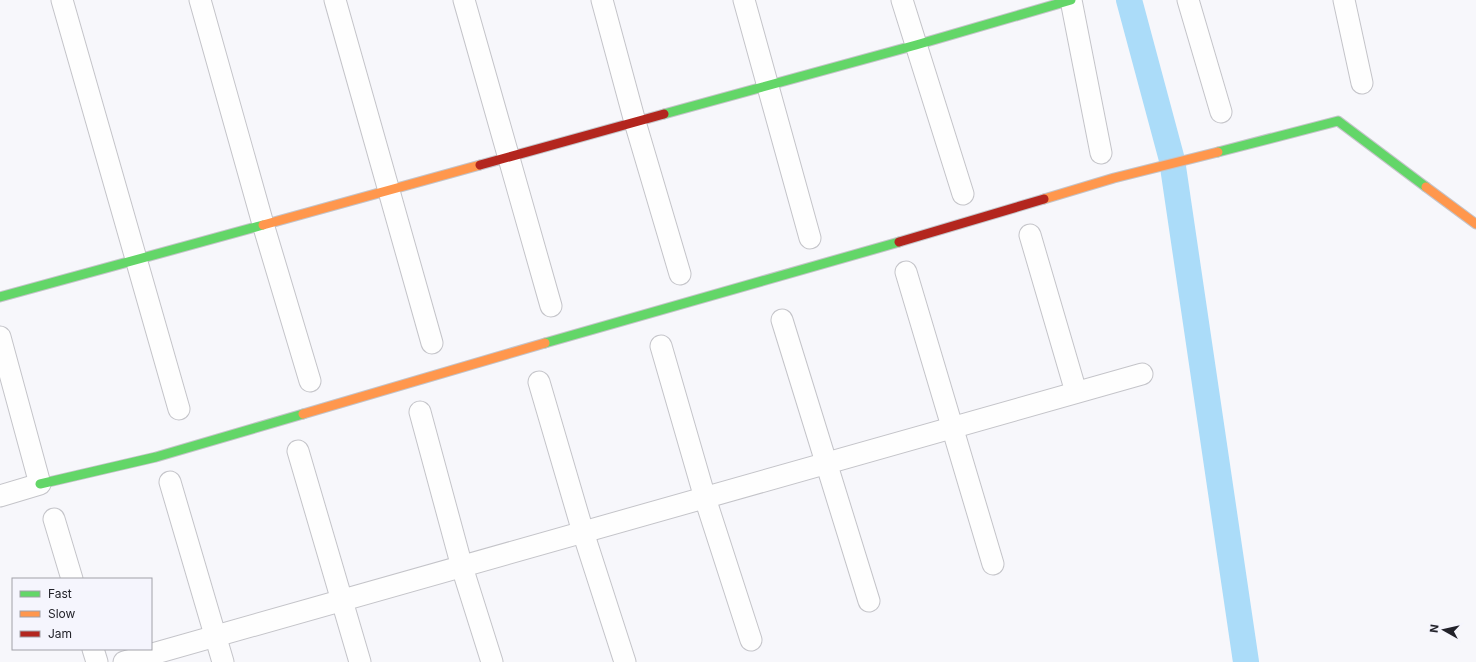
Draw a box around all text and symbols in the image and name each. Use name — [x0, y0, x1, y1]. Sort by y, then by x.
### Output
legend — [12, 578, 152, 650]
text: Fast — [48, 586, 72, 601]
text: Slow — [48, 606, 76, 621]
north arrow — [1424, 610, 1464, 650]
text: N — [1427, 623, 1442, 634]
text: Jam — [48, 626, 72, 641]

